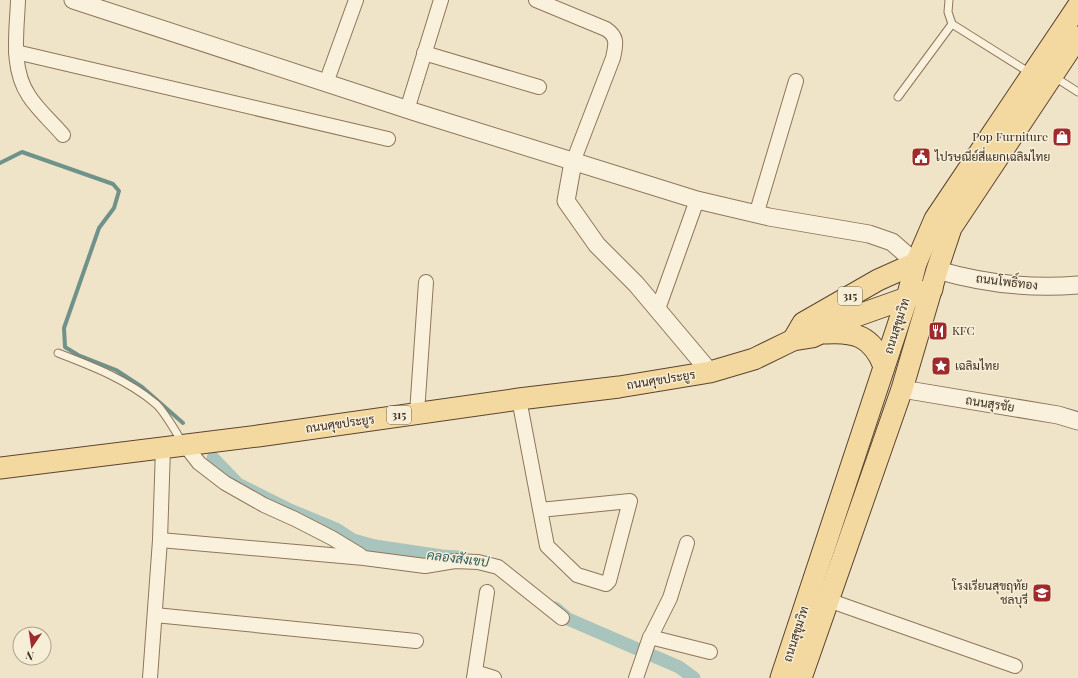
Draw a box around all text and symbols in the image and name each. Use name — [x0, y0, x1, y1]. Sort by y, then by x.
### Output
shop icon: Pop Furniture — [1051, 126, 1073, 148]
place label: Pop Furniture — [972, 128, 1048, 144]
public building icon: ไปรษณีย์สี่แยกเฉลิมไทย — [910, 146, 932, 168]
place label: ไปรษณีย์สี่แยกเฉลิมไทย — [934, 146, 1050, 164]
street label: ถนนโพธิ์ทอง — [975, 267, 1039, 293]
road number: 315 — [838, 287, 862, 305]
street label: ถนนสุขุมวิท — [880, 296, 914, 356]
restaurant icon: KFC — [927, 320, 949, 342]
place label: KFC — [952, 322, 975, 338]
place icon: เฉลิมไทย — [930, 355, 952, 377]
place label: เฉลิมไทย — [955, 357, 999, 373]
street label: ถนนศุขประยูร — [625, 366, 697, 394]
street label: ถนนสุรชัย — [964, 391, 1016, 417]
road number: 315 — [387, 406, 411, 424]
street label: ถนนศุขประยูร — [304, 410, 376, 438]
water label: คลองสังเขป — [426, 545, 491, 570]
place label: โรงเรียนสุขฤทัย ชลบุรี — [951, 577, 1028, 609]
school or university icon: โรงเรียนสุขฤทัย ชลบุรี — [1031, 582, 1053, 604]
street label: ถนนสุขุมวิท — [779, 604, 813, 664]
north arrow — [12, 626, 52, 666]
text: N — [24, 648, 35, 664]

